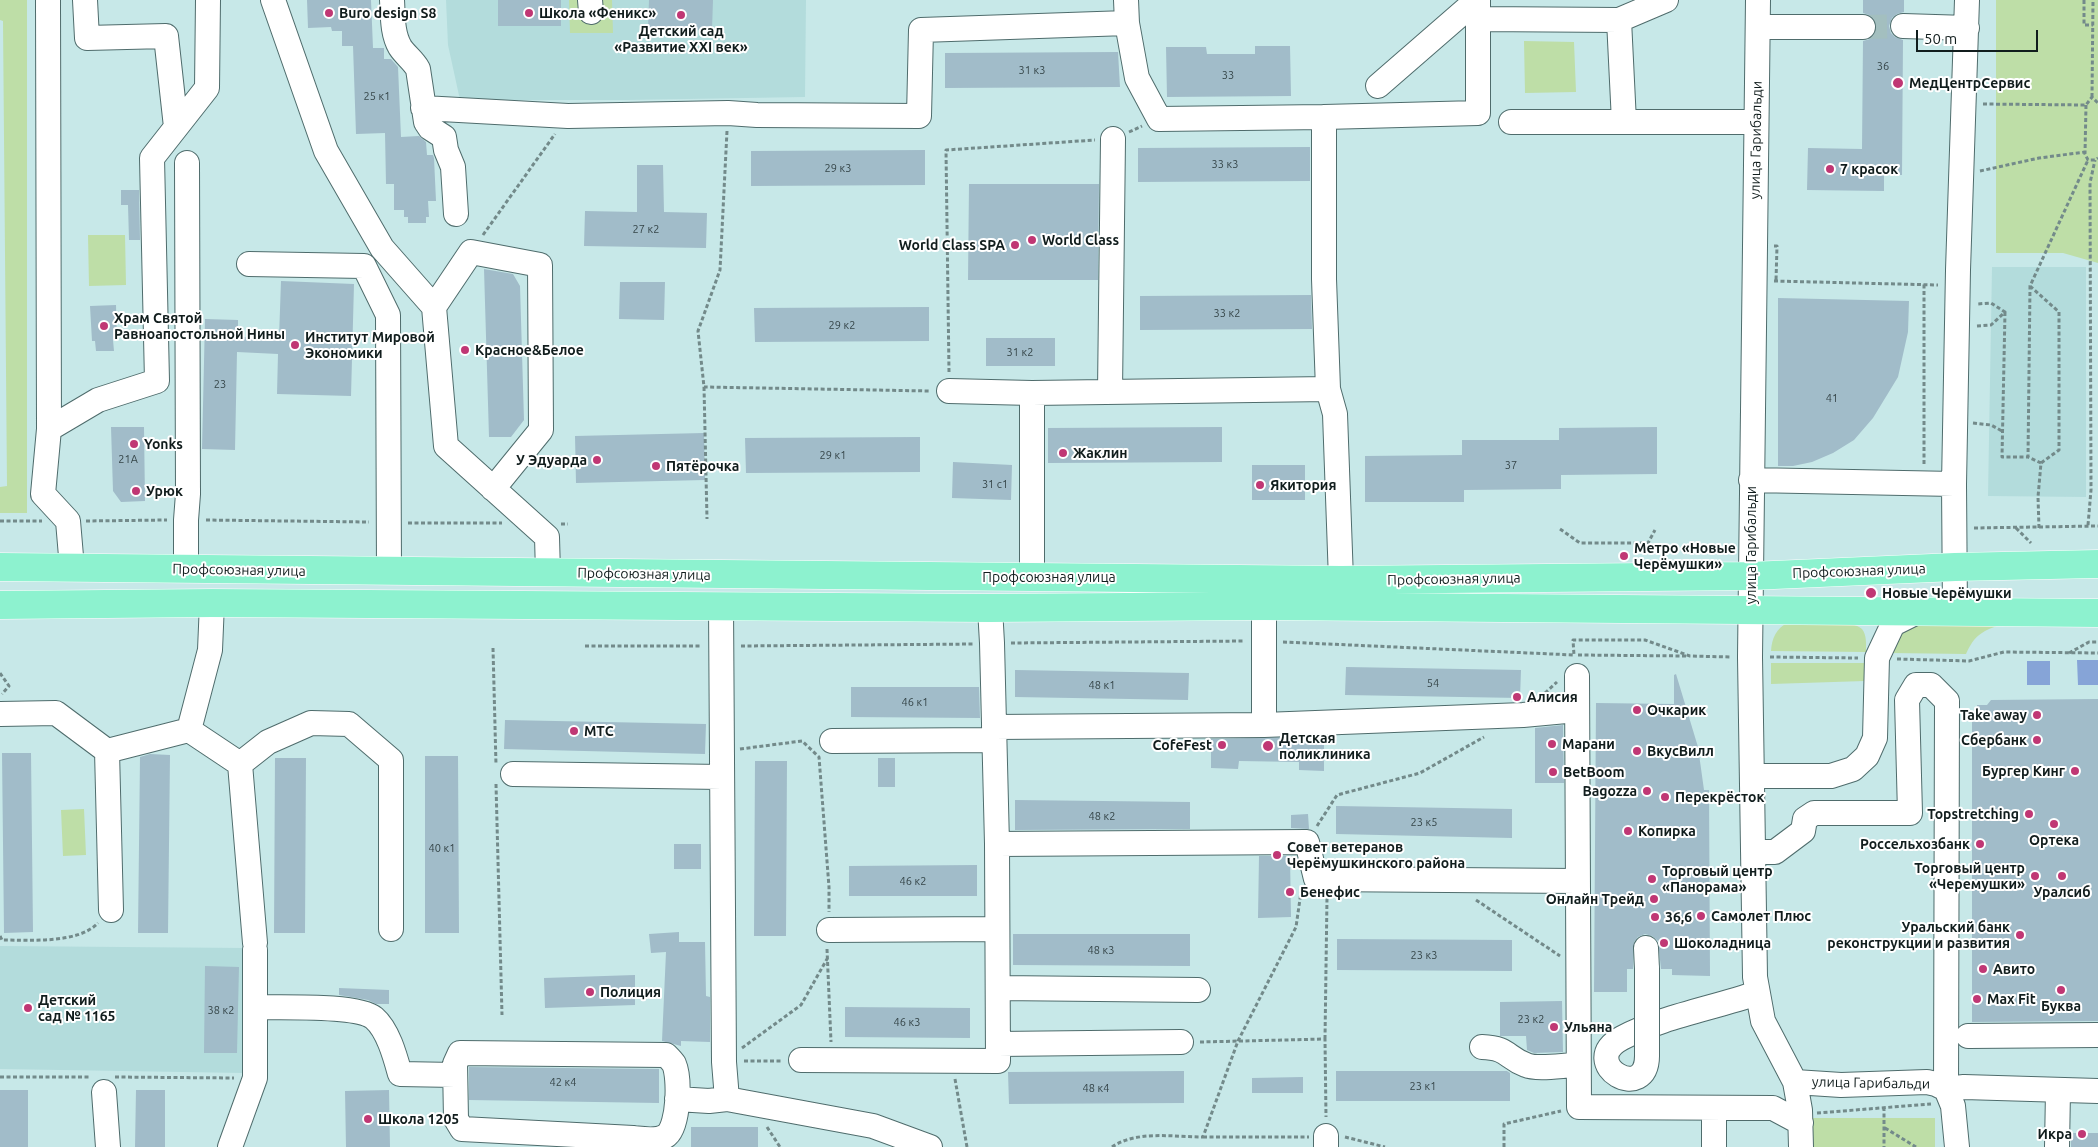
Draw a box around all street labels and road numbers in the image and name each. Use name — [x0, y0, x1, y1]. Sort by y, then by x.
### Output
street label: улица Гарибальди — [1747, 81, 1765, 199]
street label: улица Гарибальди — [1743, 486, 1759, 604]
street label: Профсоюзная улица — [172, 560, 306, 580]
street label: Профсоюзная улица — [1792, 560, 1926, 582]
street label: Профсоюзная улица — [577, 564, 711, 584]
street label: Профсоюзная улица — [982, 569, 1116, 585]
street label: Профсоюзная улица — [1387, 569, 1521, 589]
street label: улица Гарибальди — [1812, 1074, 1930, 1092]

